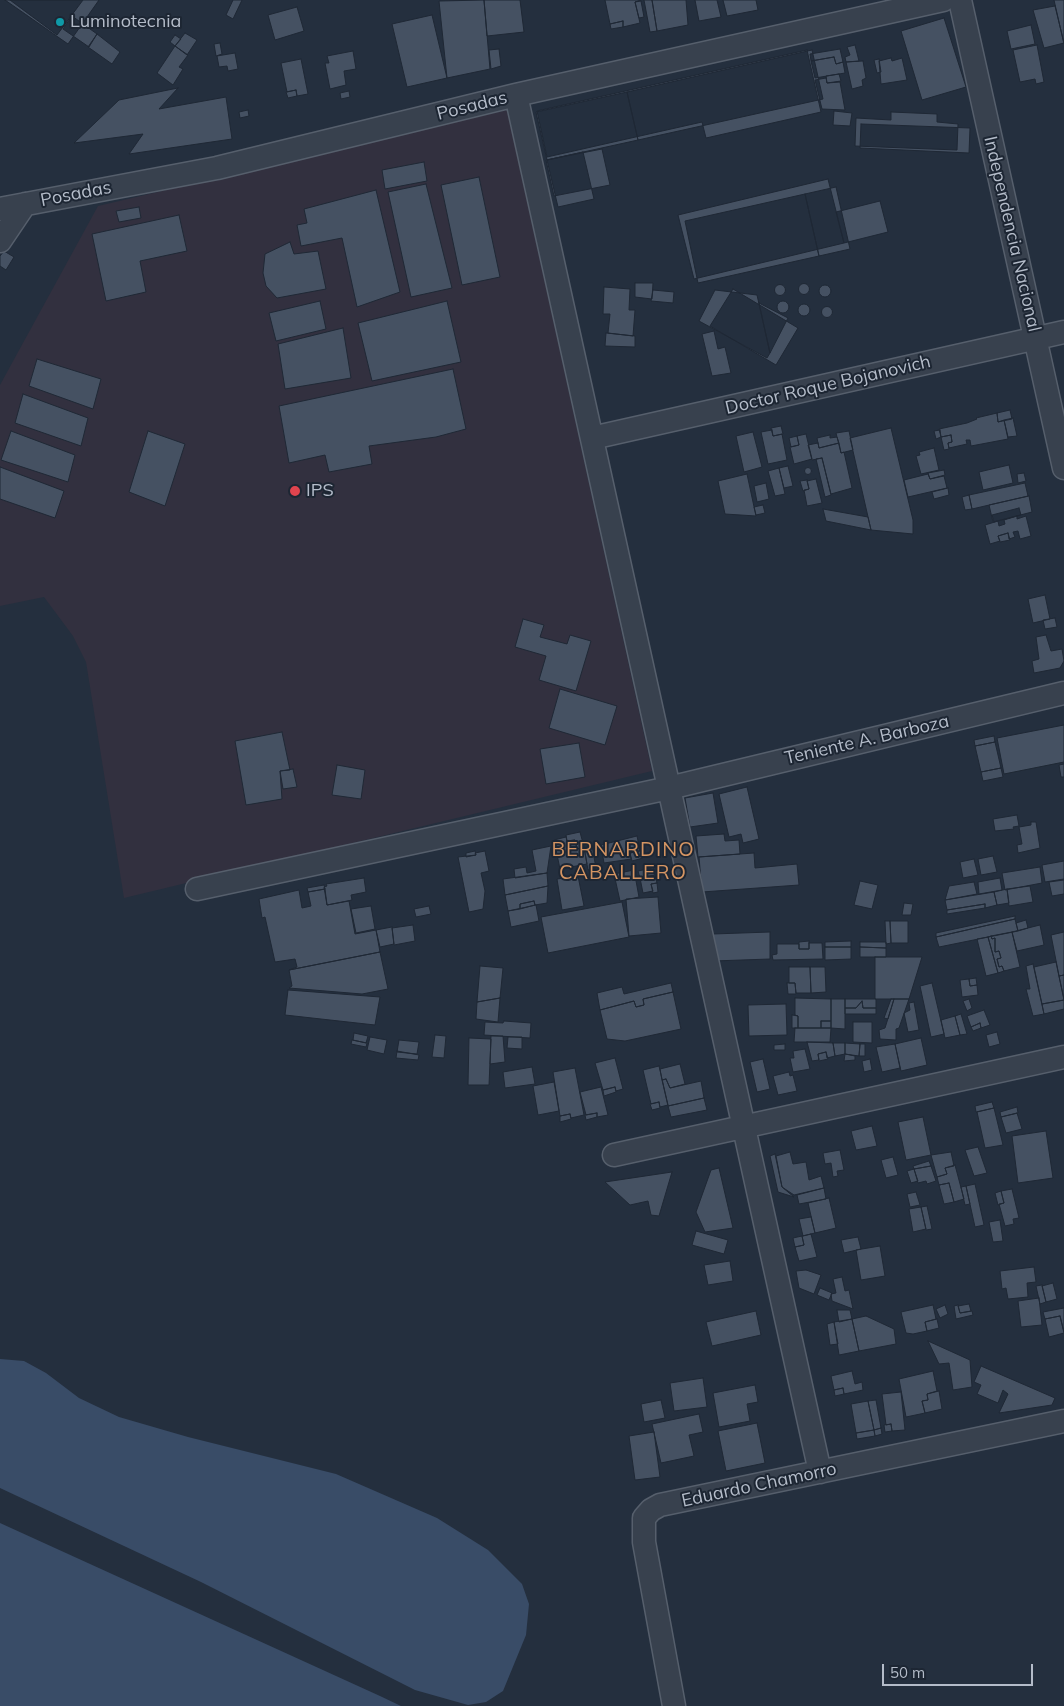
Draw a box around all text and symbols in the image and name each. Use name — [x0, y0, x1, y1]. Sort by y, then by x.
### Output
place label: Luminotecnia — [70, 11, 181, 33]
marker: Luminotecnia — [54, 16, 66, 28]
street label: Posadas — [435, 87, 509, 125]
street label: Independencia Nacional — [979, 134, 1045, 334]
street label: Posadas — [39, 177, 113, 211]
street label: Doctor Roque Bojanovich — [723, 351, 933, 419]
place label: IPS — [306, 480, 334, 502]
marker: IPS — [288, 484, 302, 498]
street label: Teniente A. Barboza — [783, 711, 951, 769]
district label: BERNARDINO CABALLERO — [550, 838, 696, 885]
street label: Eduardo Chamorro — [680, 1458, 838, 1512]
scale bar — [884, 1654, 1035, 1686]
text: 50 m — [890, 1663, 925, 1682]

